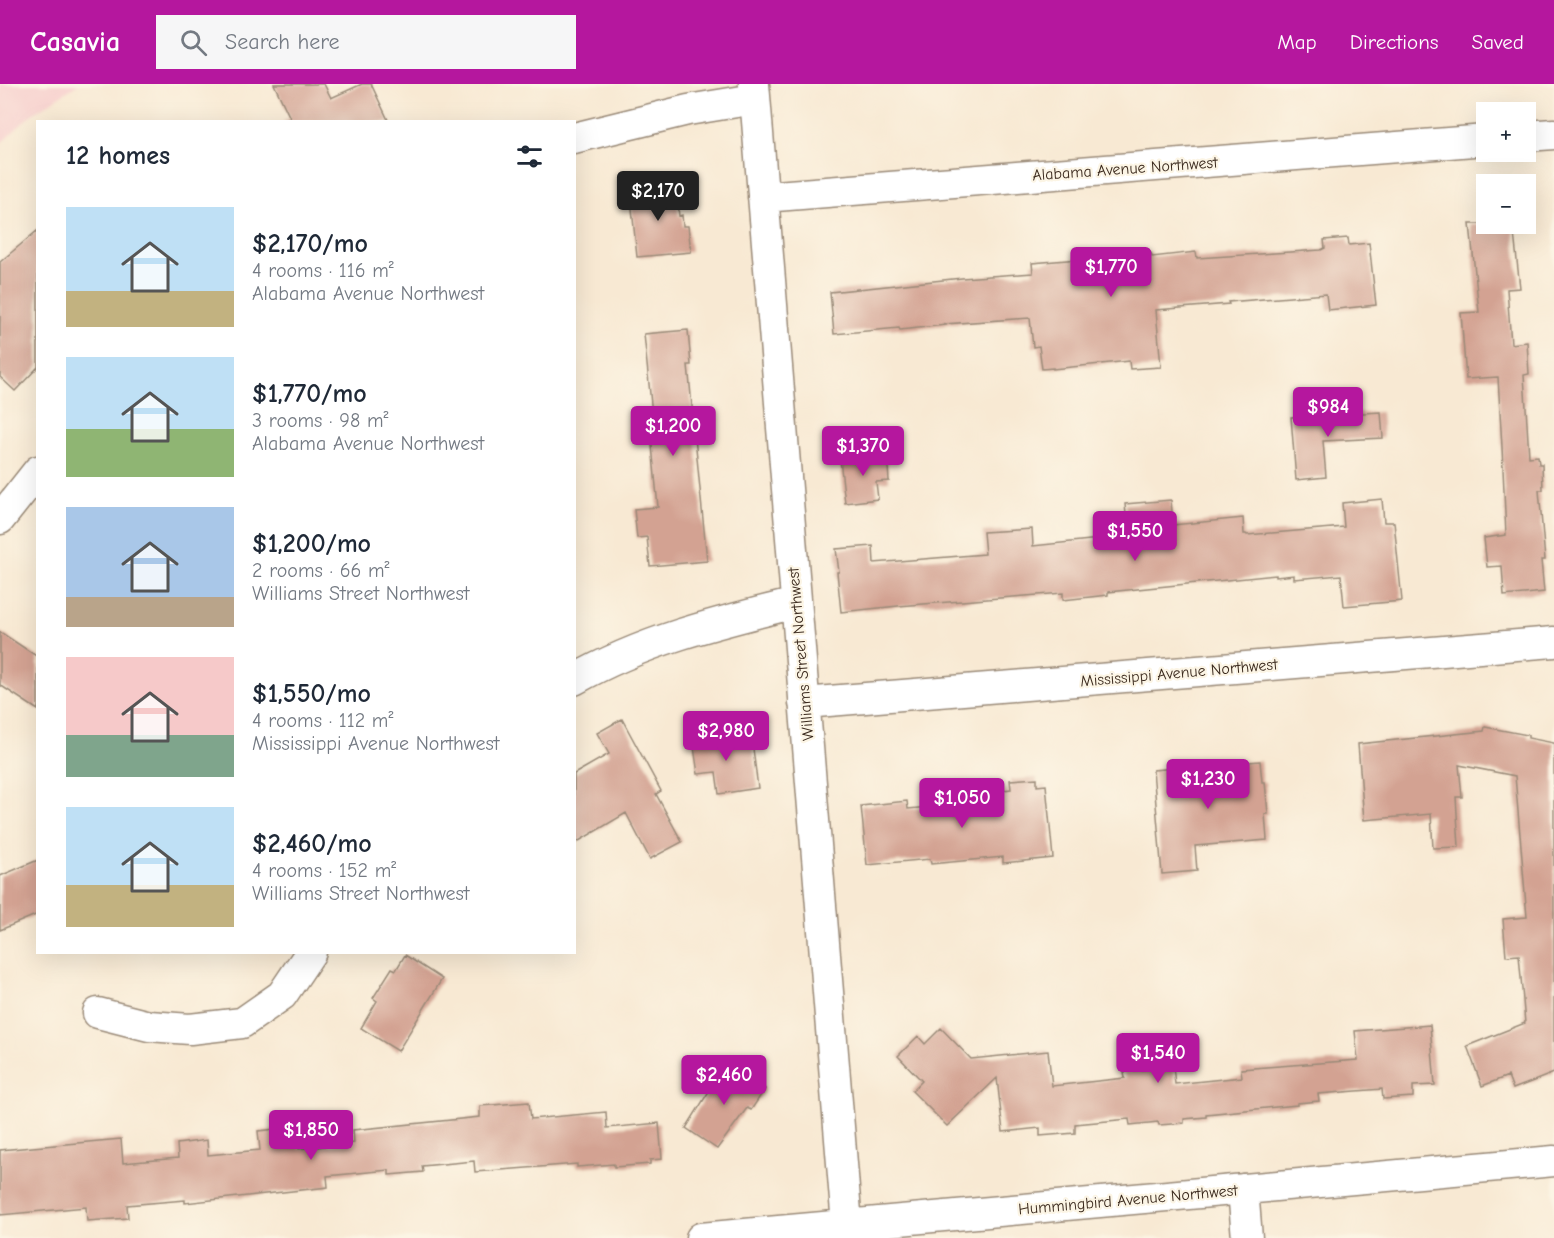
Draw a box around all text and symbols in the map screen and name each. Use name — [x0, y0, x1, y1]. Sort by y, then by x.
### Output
search box — [156, 15, 576, 69]
text: Casavia — [30, 26, 120, 58]
icon: search — [177, 26, 210, 59]
text: Search here — [225, 29, 340, 55]
text: Map — [1277, 30, 1317, 54]
text: Directions — [1350, 30, 1439, 54]
text: Saved — [1472, 30, 1524, 54]
map controls — [1476, 102, 1536, 234]
button: + — [1476, 102, 1536, 162]
icon: filters — [513, 140, 546, 173]
text: 12 homes — [66, 141, 170, 171]
street label: Alabama Avenue Northwest — [1032, 154, 1219, 184]
pin: $2,170 — [609, 171, 707, 222]
button: − — [1476, 174, 1536, 234]
text: $2,170 — [631, 179, 685, 202]
text: $2,170/mo — [252, 229, 368, 259]
icon: home — [114, 231, 186, 303]
pin: $1,770 — [1062, 247, 1160, 298]
text: $1,770 — [1084, 255, 1138, 278]
text: 4 rooms · 116 m² — [252, 259, 394, 282]
text: Alabama Avenue Northwest — [252, 282, 484, 305]
text: $1,770/mo — [252, 379, 367, 409]
icon: home — [114, 381, 186, 453]
pin: $984 — [1292, 387, 1364, 438]
text: $984 — [1307, 395, 1349, 418]
pin: $1,200 — [624, 406, 722, 457]
text: 3 rooms · 98 m² — [252, 409, 388, 432]
text: $1,200 — [645, 414, 701, 437]
pin: $1,370 — [814, 426, 912, 477]
text: Alabama Avenue Northwest — [252, 432, 484, 455]
text: $1,370 — [836, 434, 890, 457]
pin: $1,550 — [1086, 511, 1184, 562]
text: $1,550 — [1107, 519, 1163, 542]
text: $1,200/mo — [252, 529, 371, 559]
icon: home — [114, 531, 186, 603]
text: 2 rooms · 66 m² — [252, 559, 390, 582]
street label: Williams Street Northwest — [784, 566, 818, 741]
text: Williams Street Northwest — [252, 582, 470, 605]
street label: Mississippi Avenue Northwest — [1080, 655, 1279, 691]
text: $1,550/mo — [252, 679, 371, 709]
icon: home — [114, 681, 186, 753]
text: 4 rooms · 112 m² — [252, 709, 393, 732]
pin: $2,980 — [677, 711, 775, 762]
text: $2,980 — [697, 719, 755, 742]
text: Mississippi Avenue Northwest — [252, 732, 499, 755]
pin: $1,230 — [1159, 759, 1257, 810]
text: $1,230 — [1181, 767, 1235, 790]
pin: $1,050 — [913, 778, 1011, 829]
text: $1,050 — [933, 786, 991, 809]
text: $2,460/mo — [252, 829, 372, 859]
icon: home — [114, 831, 186, 903]
text: 4 rooms · 152 m² — [252, 859, 396, 882]
text: Williams Street Northwest — [252, 882, 470, 905]
pin: $1,540 — [1109, 1033, 1207, 1084]
text: $1,540 — [1130, 1041, 1186, 1064]
pin: $2,460 — [675, 1055, 773, 1106]
text: $2,460 — [695, 1063, 753, 1086]
pin: $1,850 — [262, 1110, 360, 1161]
text: $1,850 — [283, 1118, 339, 1141]
street label: Hummingbird Avenue Northwest — [1018, 1181, 1239, 1219]

